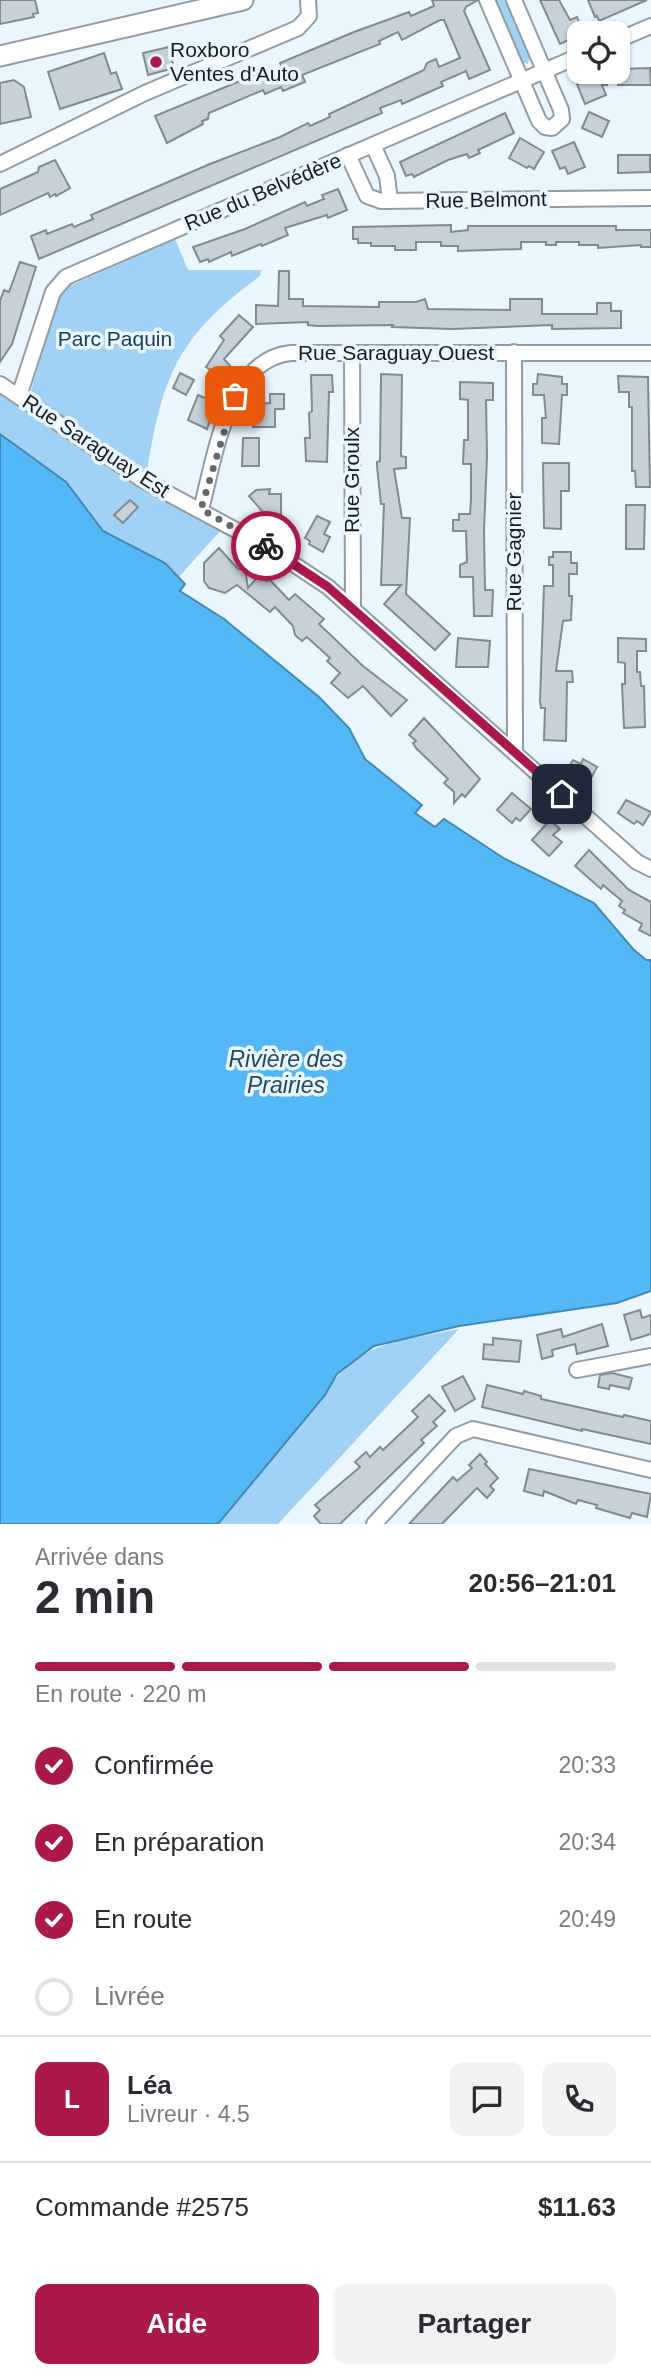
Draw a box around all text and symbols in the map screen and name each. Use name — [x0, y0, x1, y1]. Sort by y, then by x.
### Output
map controls — [567, 21, 630, 84]
button: locate — [567, 21, 630, 84]
place label: Roxboro Ventes d'Auto — [170, 38, 299, 85]
marker: Roxboro Ventes d'Auto — [148, 54, 164, 70]
street label: Rue du Belvédère — [181, 148, 345, 235]
street label: Rue Belmont — [425, 187, 547, 212]
park label: Parc Paquin — [58, 327, 172, 350]
street label: Rue Saraguay Ouest — [298, 341, 494, 364]
pin — [205, 366, 265, 426]
icon: bag — [216, 377, 254, 415]
street label: Rue Saraguay Est — [19, 390, 174, 502]
street label: Rue Groulx — [340, 426, 363, 533]
street label: Rue Gagnier — [502, 492, 525, 612]
courier — [231, 511, 301, 581]
icon: bike — [247, 527, 285, 565]
pin — [532, 764, 592, 824]
icon: home — [543, 775, 581, 813]
water label: Rivière des Prairies — [228, 1046, 344, 1098]
text: Arrivée dans — [35, 1544, 164, 1570]
text: 20:56–21:01 — [469, 1568, 616, 1598]
text: 2 min — [35, 1571, 155, 1623]
text: En route · 220 m — [35, 1681, 206, 1707]
icon: check — [35, 1747, 73, 1785]
text: Confirmée — [94, 1750, 214, 1780]
text: 20:33 — [558, 1752, 616, 1778]
icon: check — [35, 1824, 73, 1862]
text: En préparation — [94, 1827, 265, 1857]
text: 20:34 — [558, 1829, 616, 1855]
icon: check — [35, 1901, 73, 1939]
text: En route — [94, 1904, 192, 1934]
text: 20:49 — [558, 1906, 616, 1932]
text: Livrée — [94, 1981, 165, 2011]
button: chat — [450, 2062, 524, 2136]
button: phone — [542, 2062, 616, 2136]
text: Léa — [127, 2070, 172, 2100]
text: L — [64, 2084, 80, 2114]
text: Livreur · 4.5 — [127, 2101, 250, 2127]
text: Commande #2575 — [35, 2192, 249, 2222]
text: $11.63 — [538, 2192, 616, 2222]
button: Aide — [35, 2284, 319, 2364]
button: Partager — [333, 2284, 616, 2364]

